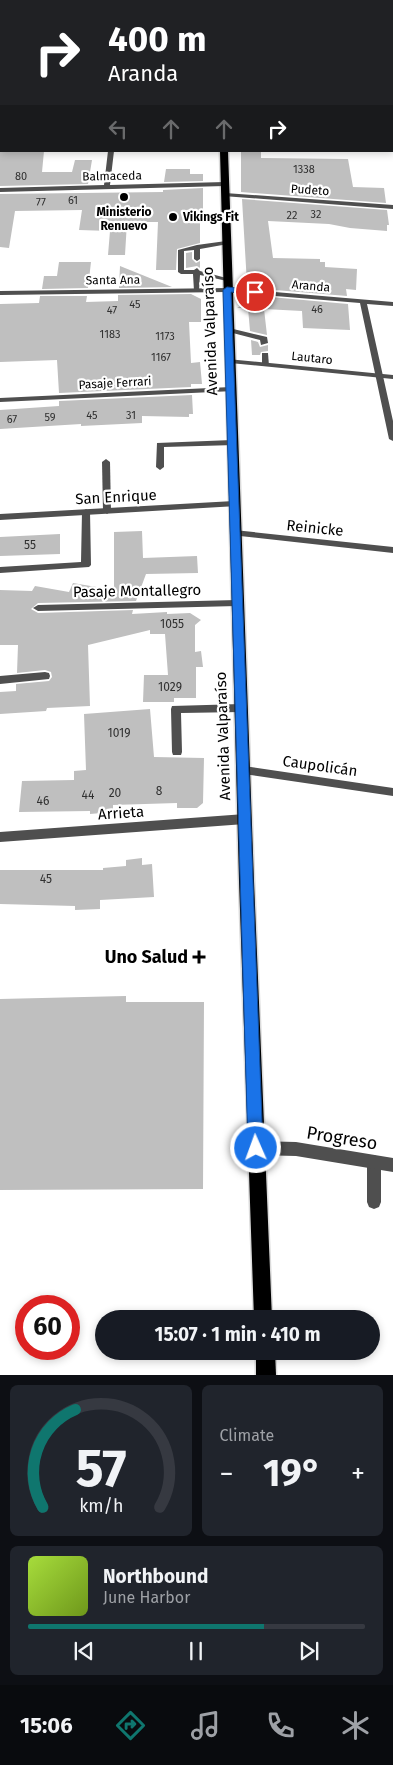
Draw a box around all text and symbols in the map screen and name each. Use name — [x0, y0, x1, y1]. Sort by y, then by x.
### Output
text: 400 m — [108, 18, 207, 60]
icon: right — [25, 20, 90, 85]
text: Aranda — [108, 60, 178, 87]
icon: left — [104, 115, 132, 143]
icon: ahead — [157, 115, 185, 143]
icon: ahead — [210, 115, 238, 143]
icon: right — [263, 115, 291, 143]
house number: 1338 — [293, 163, 315, 176]
street label: Balmaceda — [82, 168, 142, 184]
house number: 80 — [15, 170, 27, 183]
street label: Pudeto — [290, 182, 330, 198]
marker: Ministerio Renuevo — [118, 191, 130, 203]
house number: 61 — [68, 194, 78, 207]
house number: 77 — [36, 196, 46, 209]
place label: Ministerio Renuevo — [96, 205, 152, 233]
house number: 32 — [311, 208, 321, 221]
house number: 22 — [287, 209, 297, 222]
place label: Vikings Fit — [182, 210, 239, 224]
marker: Vikings Fit — [167, 211, 179, 223]
street label: Avenida Valparaíso — [199, 266, 221, 396]
pin — [234, 271, 276, 313]
street label: Santa Ana — [86, 273, 140, 287]
street label: Aranda — [291, 277, 331, 295]
icon: arrive — [241, 278, 269, 306]
house number: 45 — [129, 298, 141, 311]
house number: 46 — [311, 303, 323, 316]
house number: 47 — [107, 304, 117, 317]
house number: 1183 — [100, 328, 120, 341]
house number: 1173 — [155, 330, 175, 343]
street label: Lautaro — [291, 349, 333, 367]
house number: 1167 — [151, 351, 171, 364]
street label: Pasaje Ferrari — [78, 374, 152, 392]
house number: 45 — [86, 409, 98, 422]
house number: 31 — [126, 409, 136, 422]
house number: 59 — [44, 411, 56, 424]
house number: 67 — [7, 413, 17, 426]
street label: San Enrique — [75, 486, 157, 508]
street label: Reinicke — [286, 516, 344, 540]
house number: 55 — [24, 538, 36, 552]
street label: Pasaje Montallegro — [73, 581, 201, 601]
house number: 1055 — [160, 617, 184, 631]
street label: Avenida Valparaíso — [212, 671, 234, 801]
house number: 1029 — [158, 680, 182, 694]
house number: 1019 — [107, 726, 131, 740]
street label: Caupolicán — [281, 752, 359, 780]
house number: 8 — [156, 784, 163, 798]
house number: 20 — [109, 786, 122, 800]
house number: 44 — [82, 788, 95, 802]
house number: 46 — [37, 794, 49, 808]
street label: Arrieta — [97, 802, 145, 824]
house number: 45 — [40, 872, 52, 886]
place label: Uno Salud — [105, 946, 188, 968]
marker: Uno Salud — [192, 950, 206, 964]
position arrow — [229, 1121, 281, 1173]
street label: Progreso — [305, 1122, 379, 1154]
speed limit sign: 60 — [15, 1295, 80, 1360]
text: 15:07 · 1 min · 410 m — [155, 1323, 320, 1346]
text: Climate — [220, 1426, 274, 1445]
text: 57 — [75, 1437, 126, 1500]
text: 19° — [263, 1450, 322, 1496]
text: − — [220, 1457, 234, 1490]
text: + — [351, 1457, 365, 1490]
text: km/h — [79, 1495, 123, 1517]
text: Northbound — [103, 1565, 208, 1588]
text: June Harbor — [103, 1588, 190, 1607]
icon: previous — [70, 1637, 98, 1665]
icon: pause — [182, 1637, 210, 1665]
icon: next — [295, 1637, 323, 1665]
icon: directions — [113, 1708, 148, 1743]
icon: music — [188, 1708, 223, 1743]
icon: phone — [263, 1708, 298, 1743]
icon: climate — [338, 1708, 373, 1743]
text: 15:06 — [20, 1712, 73, 1739]

